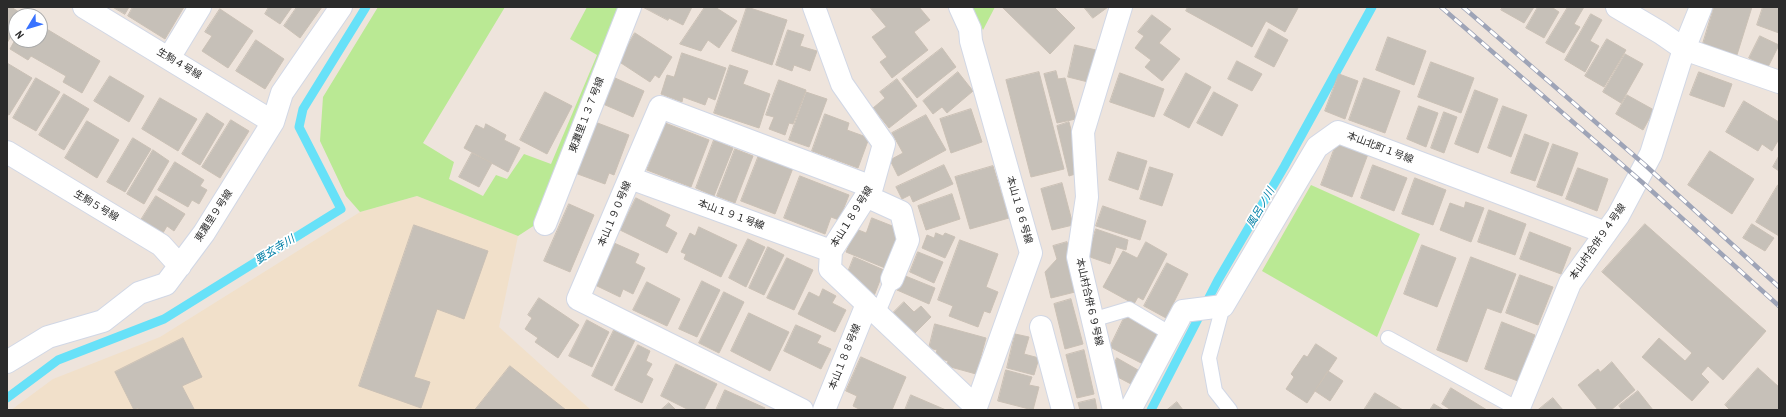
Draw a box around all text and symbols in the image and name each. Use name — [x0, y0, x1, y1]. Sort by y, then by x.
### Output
north arrow — [8, 8, 48, 48]
text: N — [12, 28, 27, 42]
street label: 生駒４号線 — [154, 46, 204, 82]
street label: 東灘里１３７号線 — [567, 76, 607, 154]
street label: 本山北町１号線 — [1345, 130, 1415, 166]
street label: 本山１８６号線 — [1004, 175, 1034, 245]
street label: 本山１９０号線 — [596, 179, 634, 249]
street label: 本山１８９号線 — [828, 184, 876, 250]
water label: 風呂ノ川 — [1244, 186, 1278, 230]
street label: 生駒５号線 — [71, 188, 121, 224]
street label: 東灘里９号線 — [193, 188, 235, 244]
street label: 本山１９１号線 — [696, 197, 766, 233]
street label: 本山村合併９４号線 — [1567, 202, 1629, 282]
water label: 要玄寺川 — [253, 233, 297, 267]
street label: 本山村合併６９号線 — [1073, 257, 1105, 347]
street label: 本山１８８号線 — [826, 322, 864, 392]

